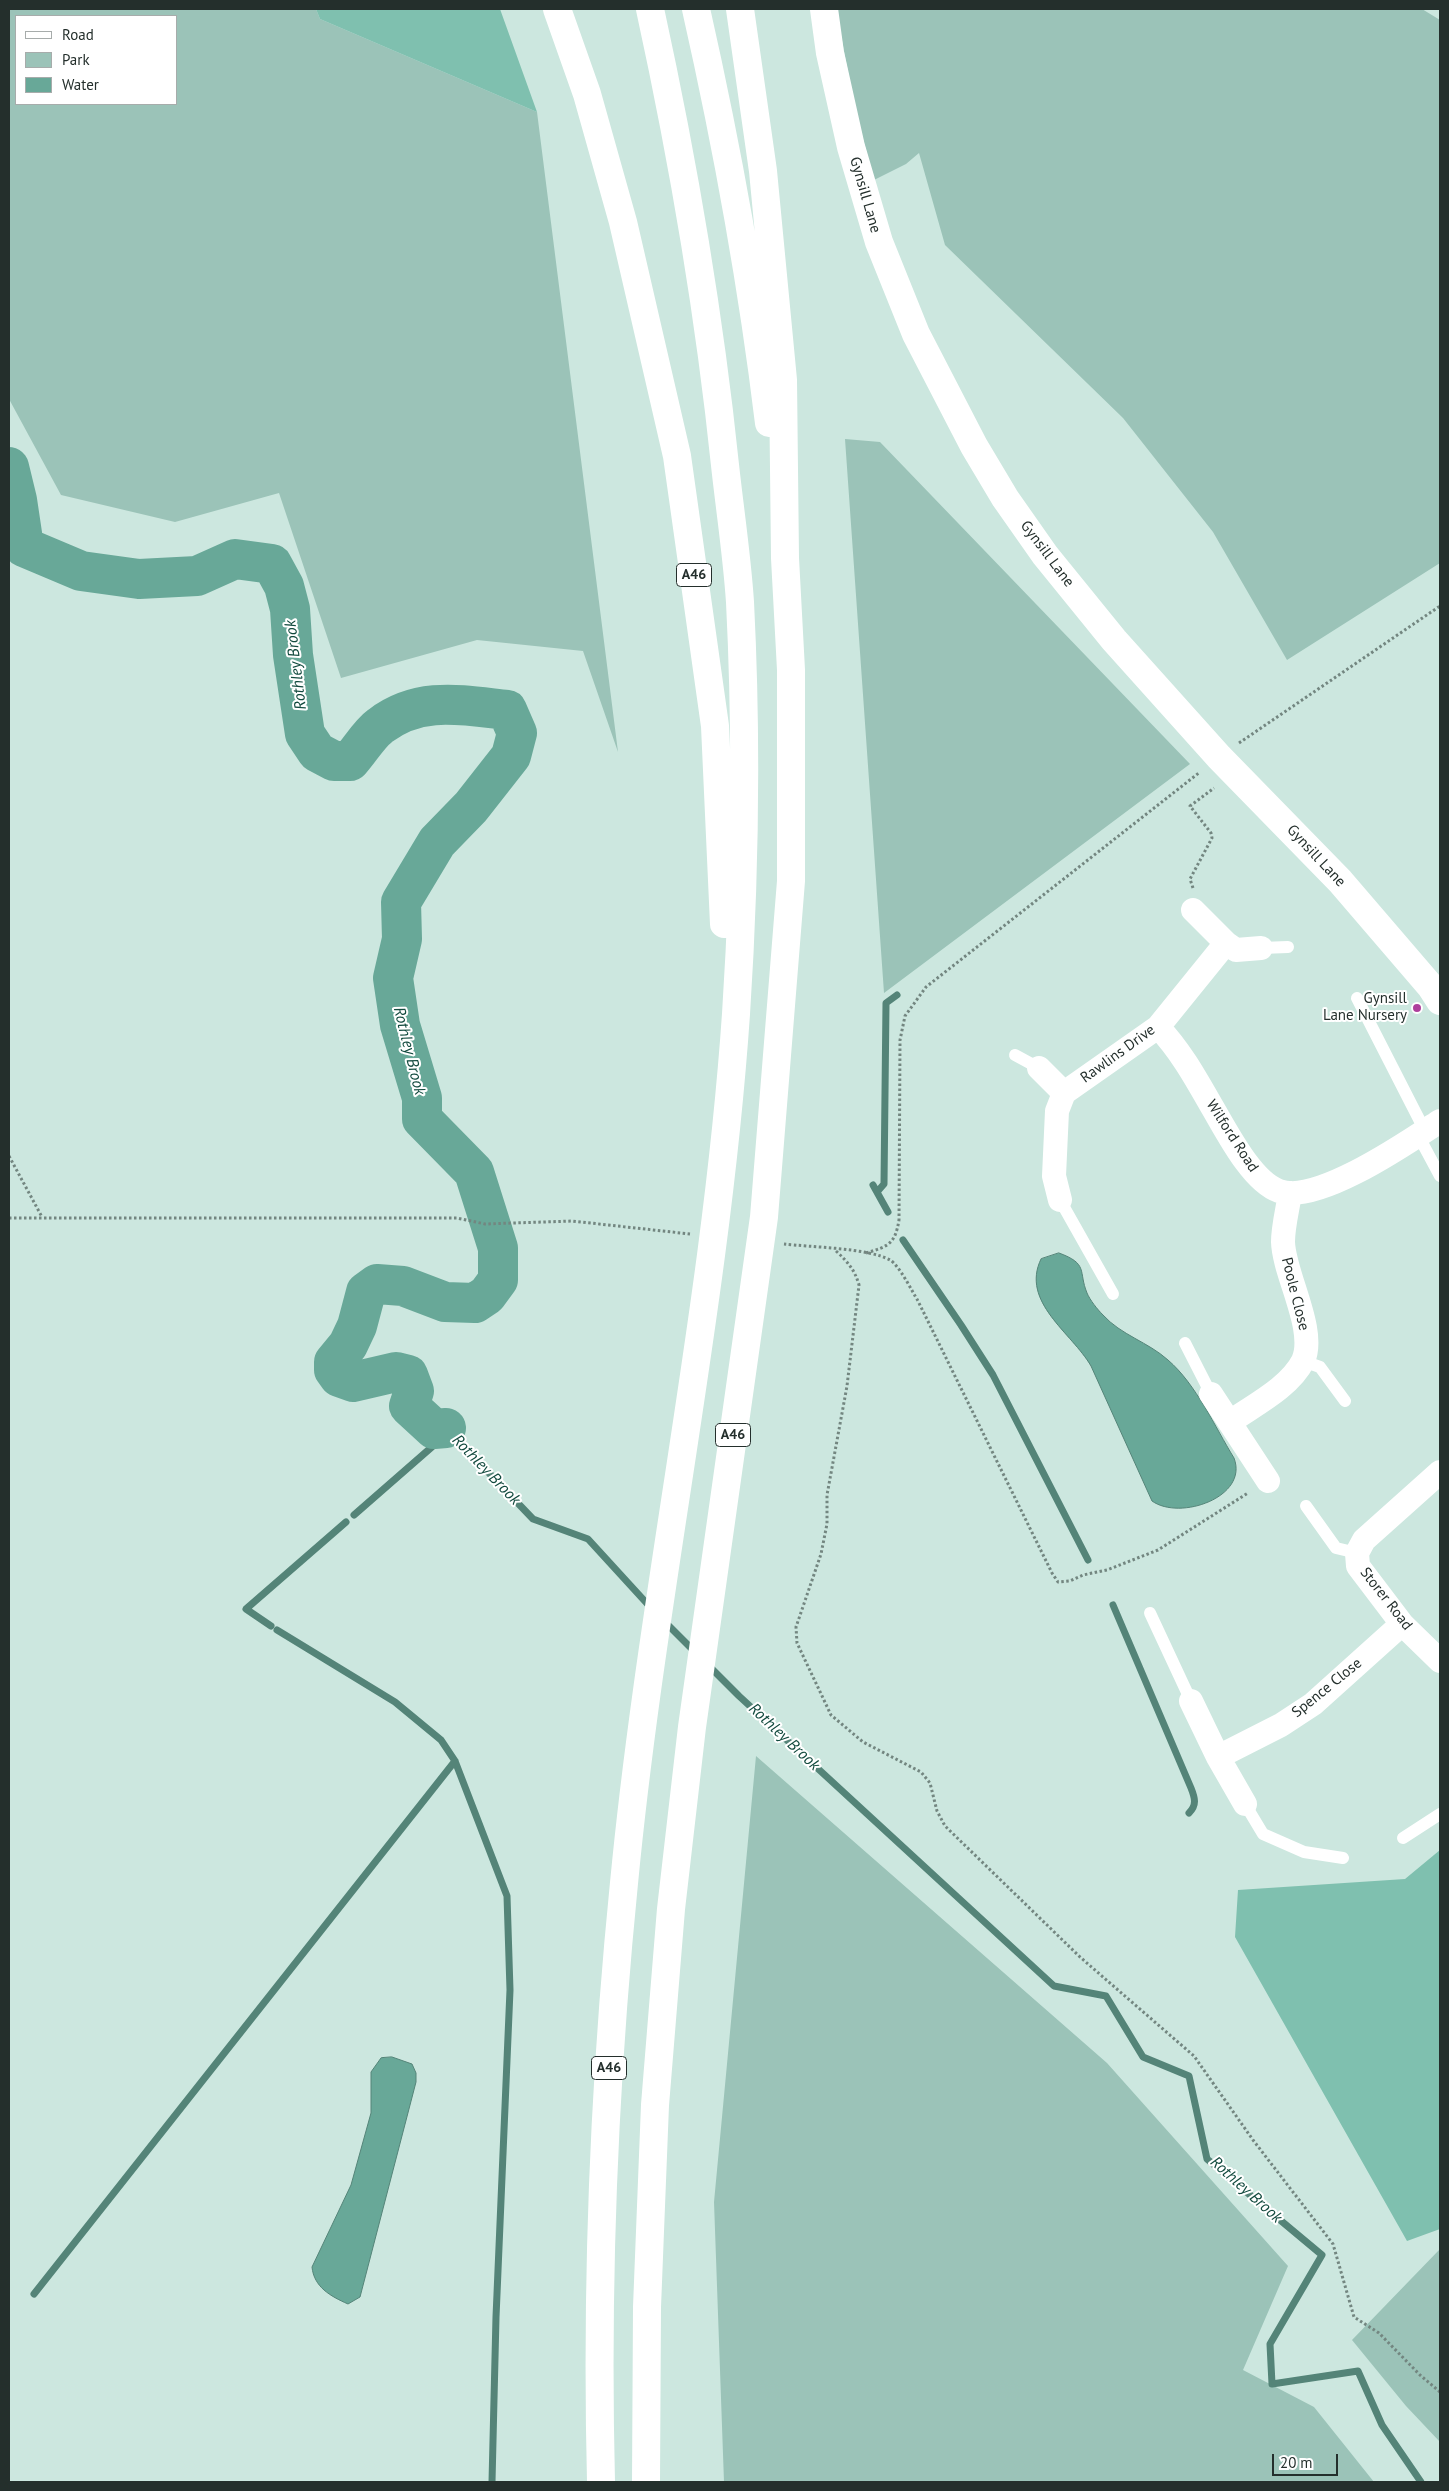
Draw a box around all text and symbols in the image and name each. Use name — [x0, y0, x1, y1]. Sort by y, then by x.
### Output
legend — [15, 15, 178, 105]
text: Road — [62, 25, 94, 44]
text: Park — [62, 50, 90, 69]
text: Water — [62, 75, 99, 94]
street label: Gynsill Lane — [846, 155, 884, 235]
street label: Gynsill Lane — [1016, 517, 1078, 591]
road number: A46 — [676, 564, 712, 586]
water label: Rothley Brook — [281, 619, 311, 711]
street label: Gynsill Lane — [1283, 821, 1349, 891]
place label: Gynsill Lane Nursery — [1323, 990, 1407, 1025]
marker: Gynsill Lane Nursery — [1411, 1002, 1423, 1014]
water label: Rothley Brook — [389, 1005, 429, 1097]
street label: Rawlins Drive — [1077, 1021, 1159, 1087]
street label: Wilford Road — [1202, 1097, 1262, 1175]
street label: Poole Close — [1277, 1256, 1313, 1332]
road number: A46 — [716, 1424, 750, 1446]
water label: Rothley Brook — [448, 1431, 524, 1509]
street label: Storer Road — [1356, 1564, 1416, 1634]
street label: Spence Close — [1288, 1654, 1366, 1722]
water label: Rothley Brook — [745, 1699, 823, 1775]
road number: A46 — [592, 2056, 626, 2080]
water label: Rothley Brook — [1206, 2153, 1286, 2227]
scale bar — [1274, 2444, 1340, 2476]
text: 20 m — [1280, 2453, 1313, 2472]

